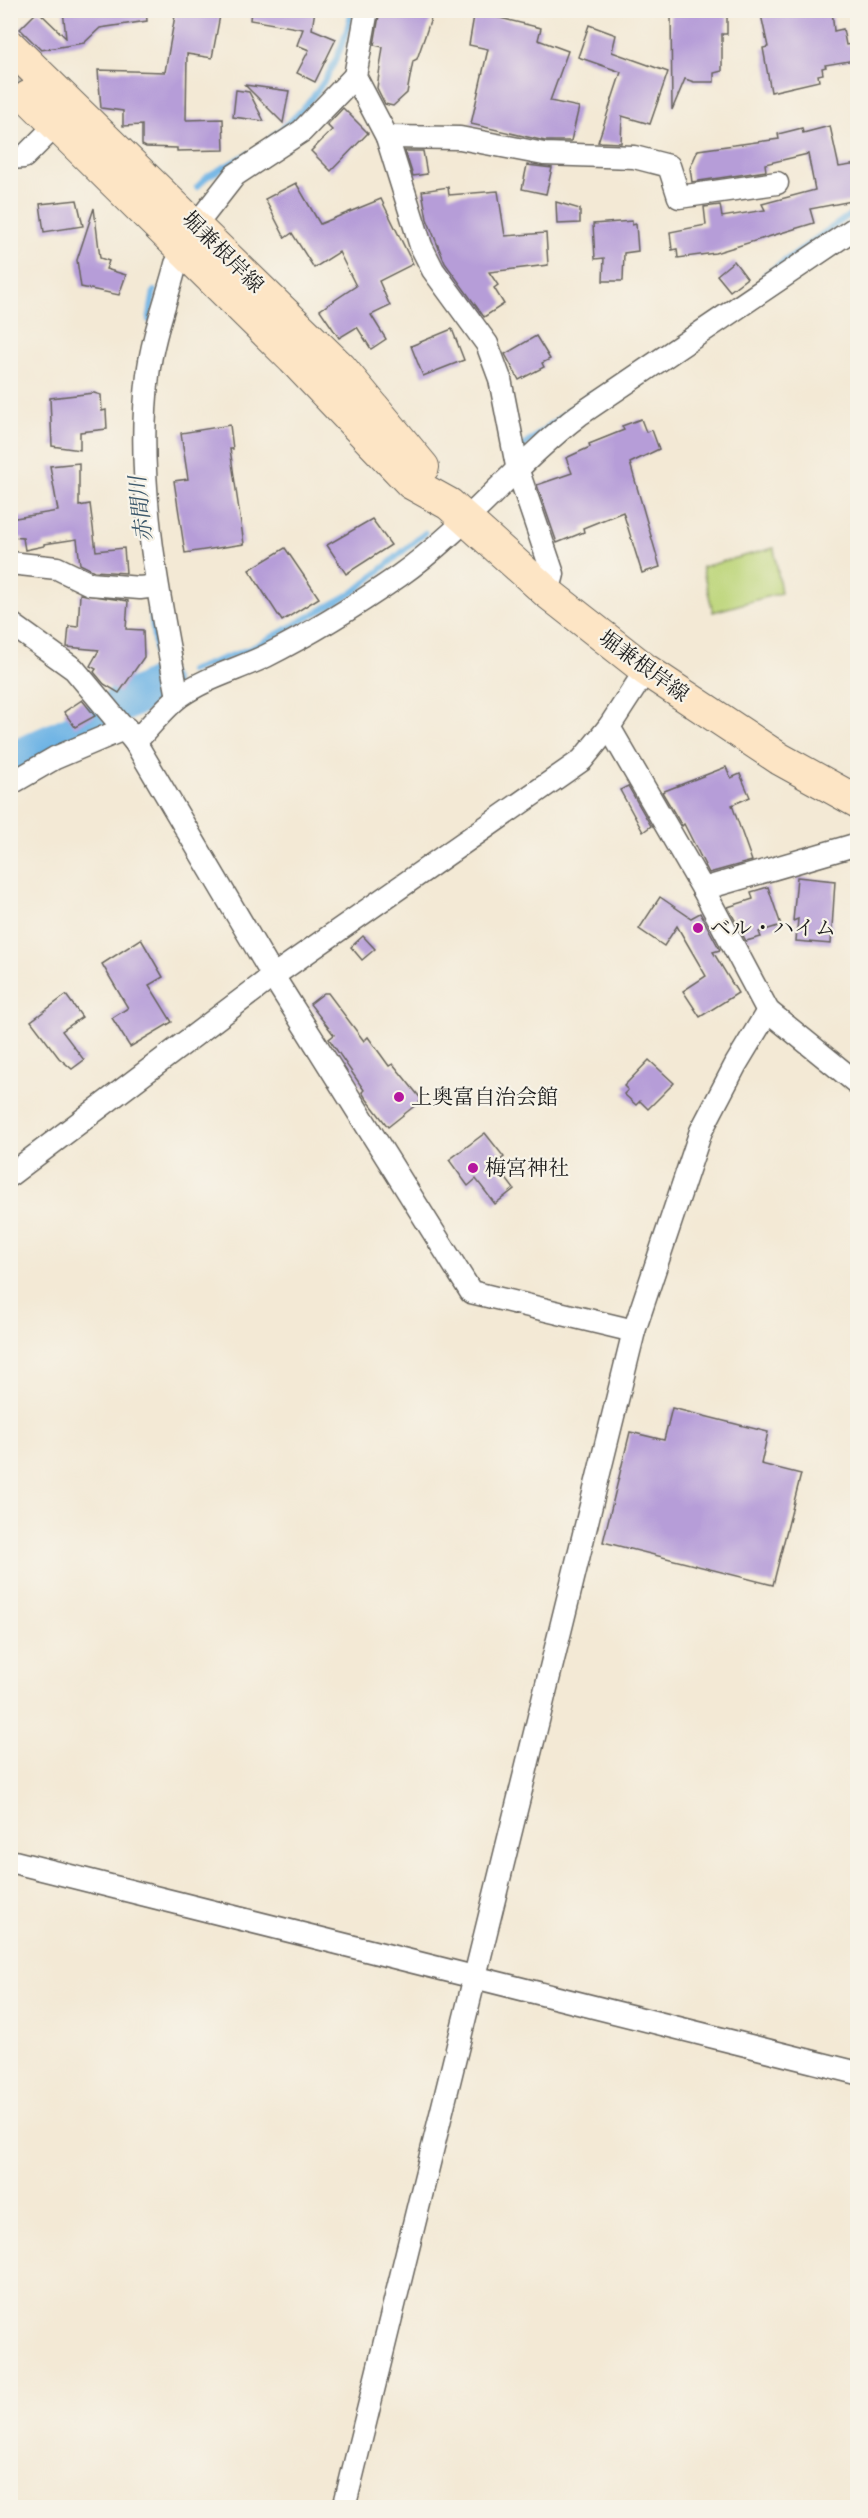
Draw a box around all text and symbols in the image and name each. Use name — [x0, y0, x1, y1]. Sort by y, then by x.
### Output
street label: 堀兼根岸線 — [177, 205, 270, 298]
water label: 赤間川 — [122, 473, 158, 543]
street label: 堀兼根岸線 — [594, 624, 695, 707]
place label: ベル・ハイム — [710, 914, 836, 941]
marker: ベル・ハイム — [691, 921, 705, 935]
place label: 上奥富自治会館 — [411, 1083, 558, 1110]
marker: 上奥富自治会館 — [392, 1090, 406, 1104]
place label: 梅宮神社 — [485, 1154, 569, 1181]
marker: 梅宮神社 — [466, 1161, 480, 1175]

